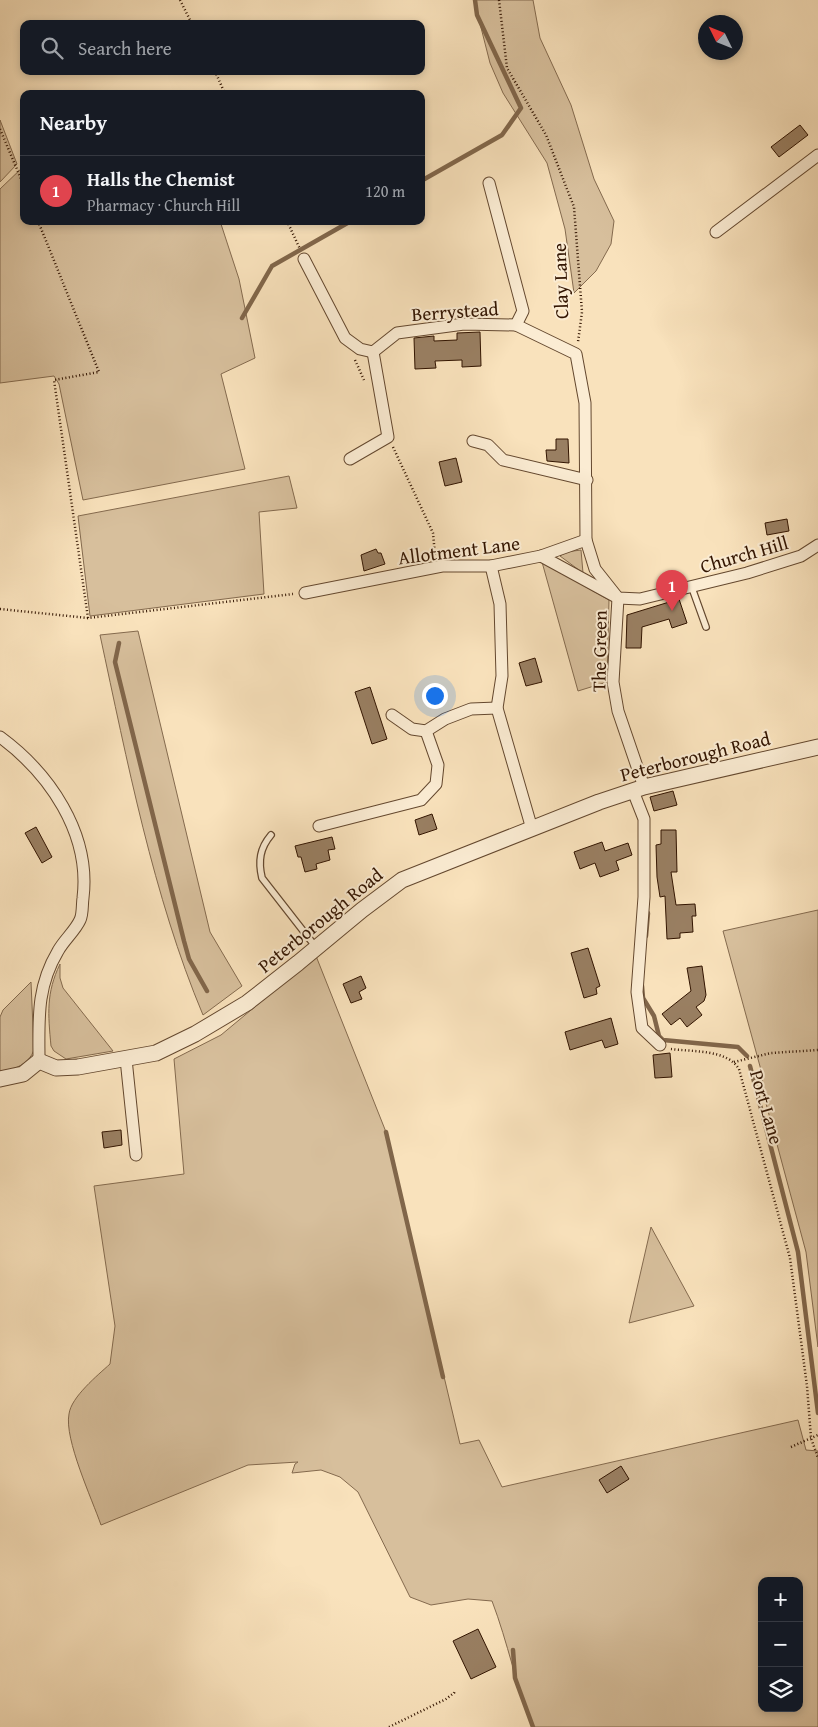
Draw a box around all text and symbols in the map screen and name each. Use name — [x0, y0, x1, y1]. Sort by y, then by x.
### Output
north arrow — [698, 15, 743, 60]
search box — [20, 20, 425, 75]
icon: search — [38, 34, 66, 62]
text: Search here — [78, 34, 172, 62]
text: Nearby — [40, 107, 107, 138]
text: Halls the Chemist — [87, 165, 235, 193]
text: 1 — [52, 179, 60, 203]
text: 120 m — [365, 179, 405, 203]
text: Pharmacy · Church Hill — [87, 193, 240, 217]
street label: Clay Lane — [545, 242, 575, 320]
street label: Berrystead — [411, 294, 500, 328]
street label: Church Hill — [697, 528, 791, 580]
street label: Allotment Lane — [397, 529, 522, 571]
pin: 1 — [656, 570, 688, 611]
street label: The Green — [584, 610, 614, 692]
your location — [422, 683, 448, 709]
street label: Peterborough Road — [617, 724, 774, 788]
street label: Peterborough Road — [251, 860, 389, 979]
street label: Port Lane — [743, 1066, 791, 1148]
map controls — [758, 1577, 803, 1712]
button: + — [758, 1577, 803, 1622]
button: − — [758, 1622, 803, 1667]
button: layers — [758, 1667, 803, 1712]

